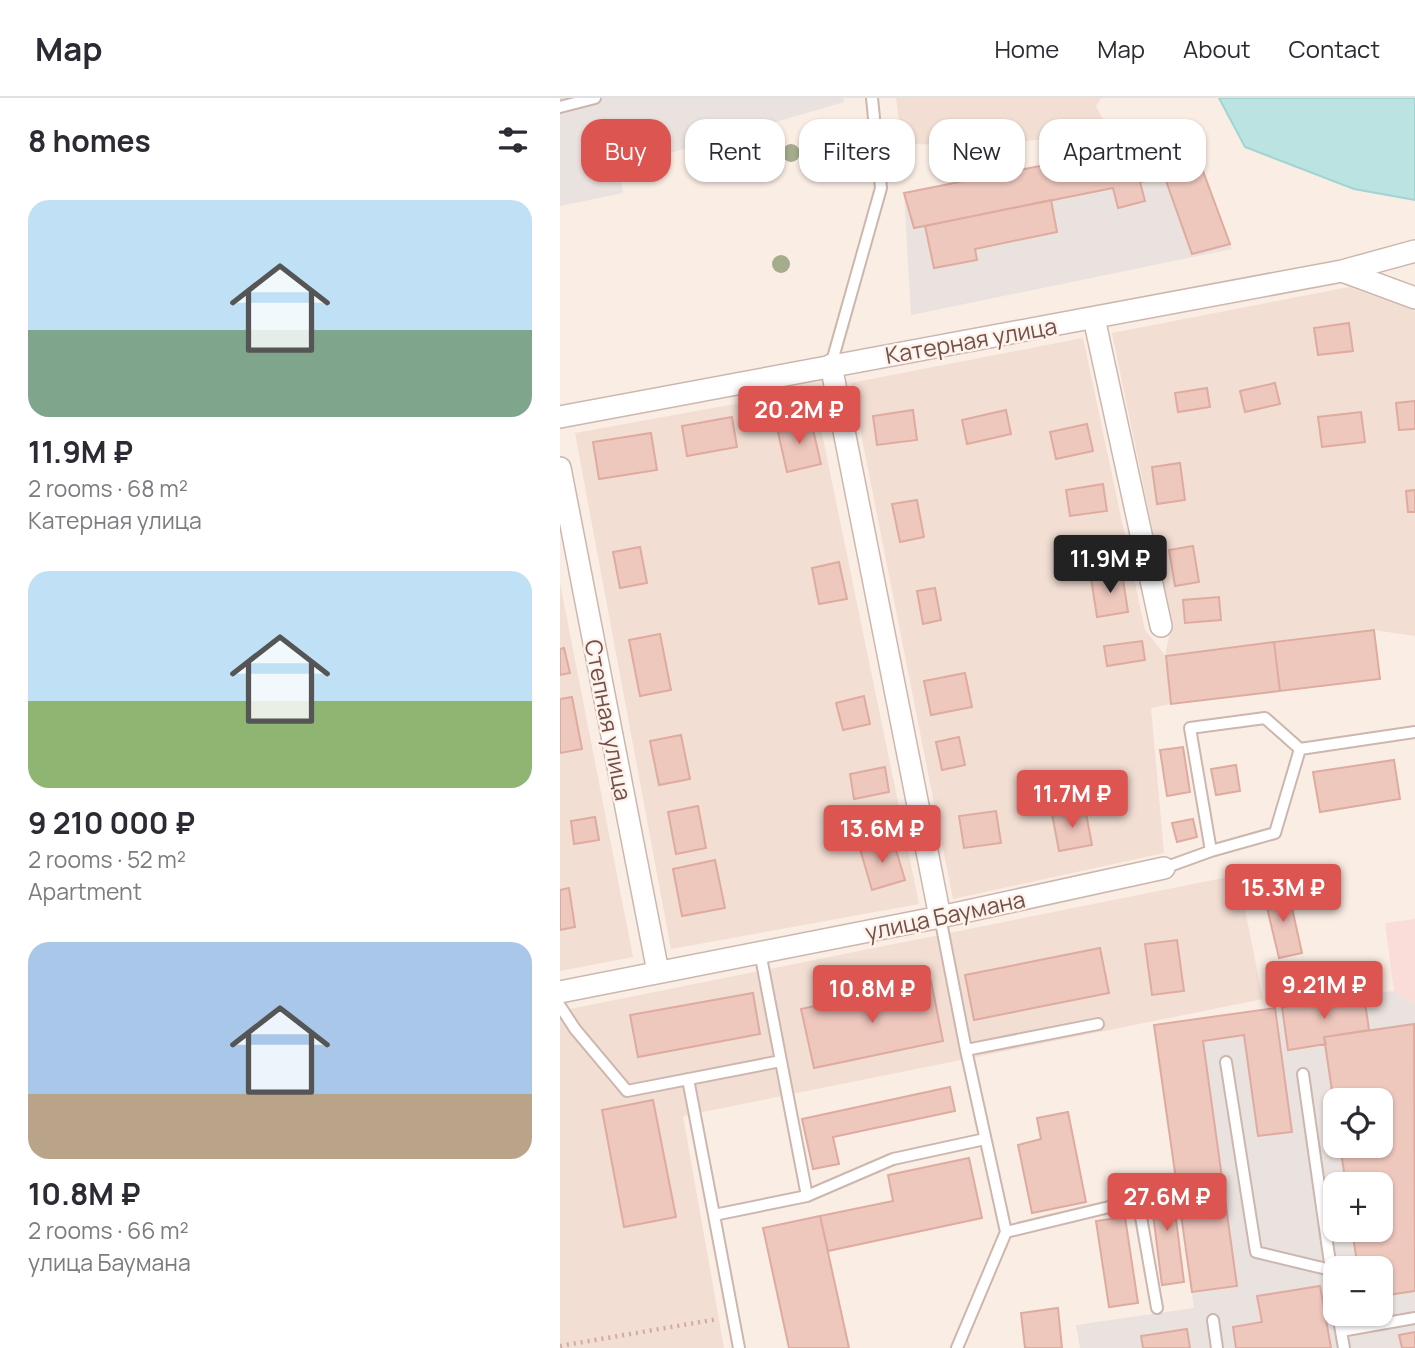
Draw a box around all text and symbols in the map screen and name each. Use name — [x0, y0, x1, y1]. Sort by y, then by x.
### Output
text: Map — [35, 26, 103, 71]
text: Home — [994, 32, 1059, 65]
text: Map — [1097, 32, 1145, 65]
text: About — [1183, 32, 1251, 65]
text: Contact — [1289, 32, 1380, 65]
chip: Buy — [581, 119, 671, 182]
chip: Rent — [685, 119, 785, 182]
chip: Filters — [799, 119, 915, 182]
chip: New — [929, 119, 1025, 182]
chip: Apartment — [1039, 119, 1206, 182]
text: 8 homes — [28, 120, 151, 161]
icon: filters — [494, 121, 532, 159]
icon: home — [217, 245, 343, 371]
street label: Катерная улица — [883, 309, 1059, 371]
pin: 20.2M ₽ — [734, 386, 864, 446]
text: 20.2M ₽ — [754, 393, 844, 425]
text: 11.9M ₽ — [28, 431, 133, 472]
text: 2 rooms · 68 m² — [28, 472, 188, 504]
text: Катерная улица — [28, 504, 202, 536]
pin: 11.9M ₽ — [1045, 536, 1175, 595]
text: 11.9M ₽ — [1070, 542, 1150, 574]
icon: home — [217, 616, 343, 742]
street label: Степная улица — [578, 637, 640, 803]
pin: 11.7M ₽ — [1007, 770, 1137, 830]
text: 11.7M ₽ — [1033, 777, 1111, 809]
text: 9 210 000 ₽ — [28, 802, 195, 843]
pin: 13.6M ₽ — [817, 806, 947, 865]
text: 13.6M ₽ — [840, 812, 924, 844]
text: 2 rooms · 52 m² — [28, 843, 186, 875]
pin: 15.3M ₽ — [1218, 864, 1348, 924]
text: 15.3M ₽ — [1241, 871, 1325, 903]
text: Apartment — [28, 875, 142, 907]
street label: улица Баумана — [862, 882, 1028, 948]
pin: 9.21M ₽ — [1259, 962, 1389, 1021]
pin: 10.8M ₽ — [807, 965, 937, 1025]
text: 9.21M ₽ — [1282, 968, 1366, 1000]
text: 10.8M ₽ — [829, 972, 915, 1004]
icon: home — [217, 987, 343, 1113]
map controls — [1323, 1088, 1393, 1326]
button: locate — [1323, 1088, 1393, 1158]
button: + — [1323, 1172, 1393, 1242]
text: 10.8M ₽ — [28, 1173, 141, 1214]
pin: 27.6M ₽ — [1102, 1174, 1232, 1233]
text: 27.6M ₽ — [1124, 1180, 1210, 1212]
text: 2 rooms · 66 m² — [28, 1214, 189, 1246]
text: улица Баумана — [28, 1246, 191, 1278]
button: − — [1323, 1256, 1393, 1326]

